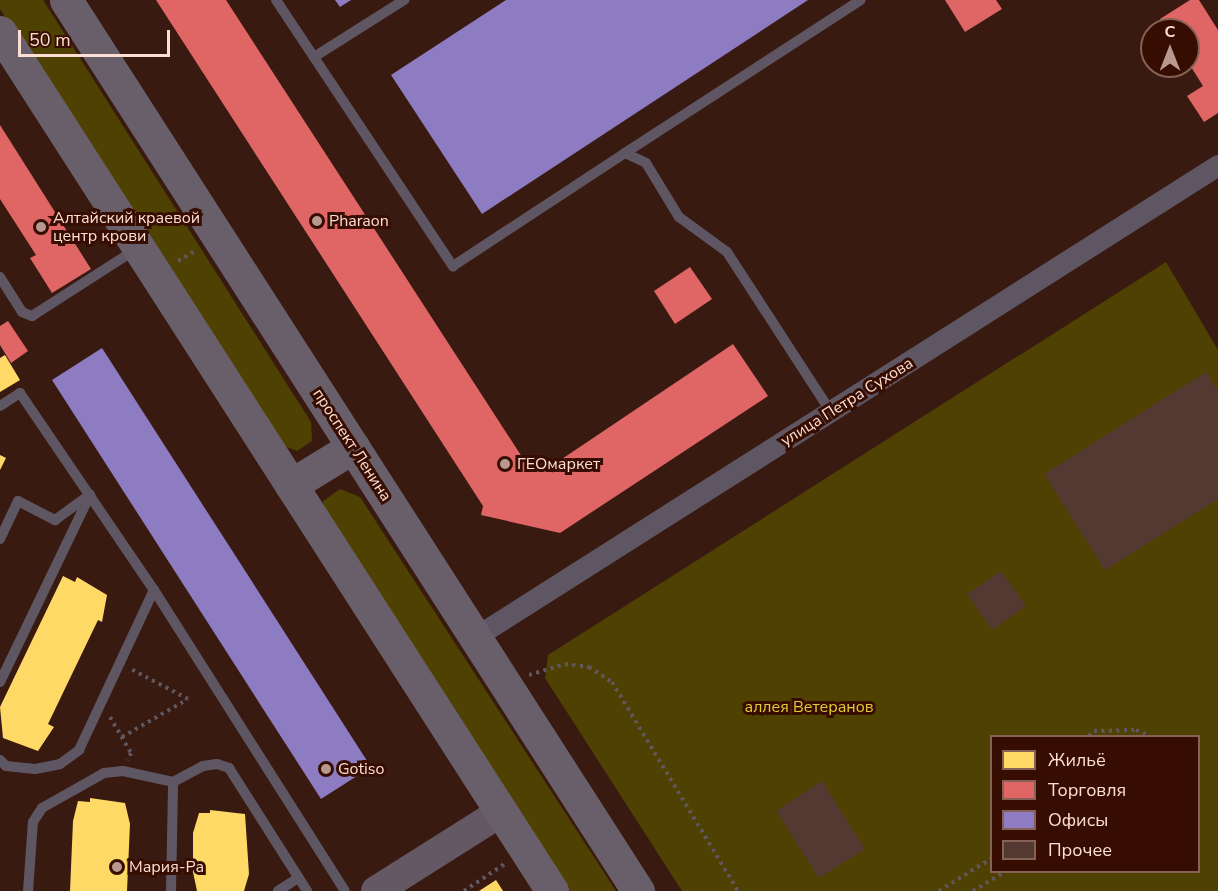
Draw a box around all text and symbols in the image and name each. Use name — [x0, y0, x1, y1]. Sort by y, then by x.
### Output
scale bar — [21, 18, 172, 56]
north arrow — [1140, 18, 1200, 78]
text: С — [1165, 21, 1175, 43]
text: 50 m — [29, 28, 71, 52]
place label: Алтайский краевой центр крови — [53, 208, 200, 246]
place label: Pharaon — [329, 211, 389, 231]
marker: Pharaon — [310, 214, 324, 228]
marker: Алтайский краевой центр крови — [34, 220, 48, 234]
street label: улица Петра Сухова — [777, 353, 917, 451]
street label: проспект Ленина — [308, 385, 396, 505]
place label: ГЕОмаркет — [517, 454, 600, 474]
marker: ГЕОмаркет — [498, 457, 512, 471]
park label: аллея Ветеранов — [745, 697, 873, 717]
legend — [990, 735, 1200, 873]
text: Жильё — [1048, 748, 1106, 772]
place label: Gotiso — [338, 759, 384, 779]
marker: Gotiso — [319, 762, 333, 776]
text: Торговля — [1048, 778, 1126, 802]
text: Офисы — [1048, 808, 1108, 832]
text: Прочее — [1048, 838, 1112, 862]
place label: Мария-Ра — [129, 857, 204, 877]
marker: Мария-Ра — [110, 860, 124, 874]

